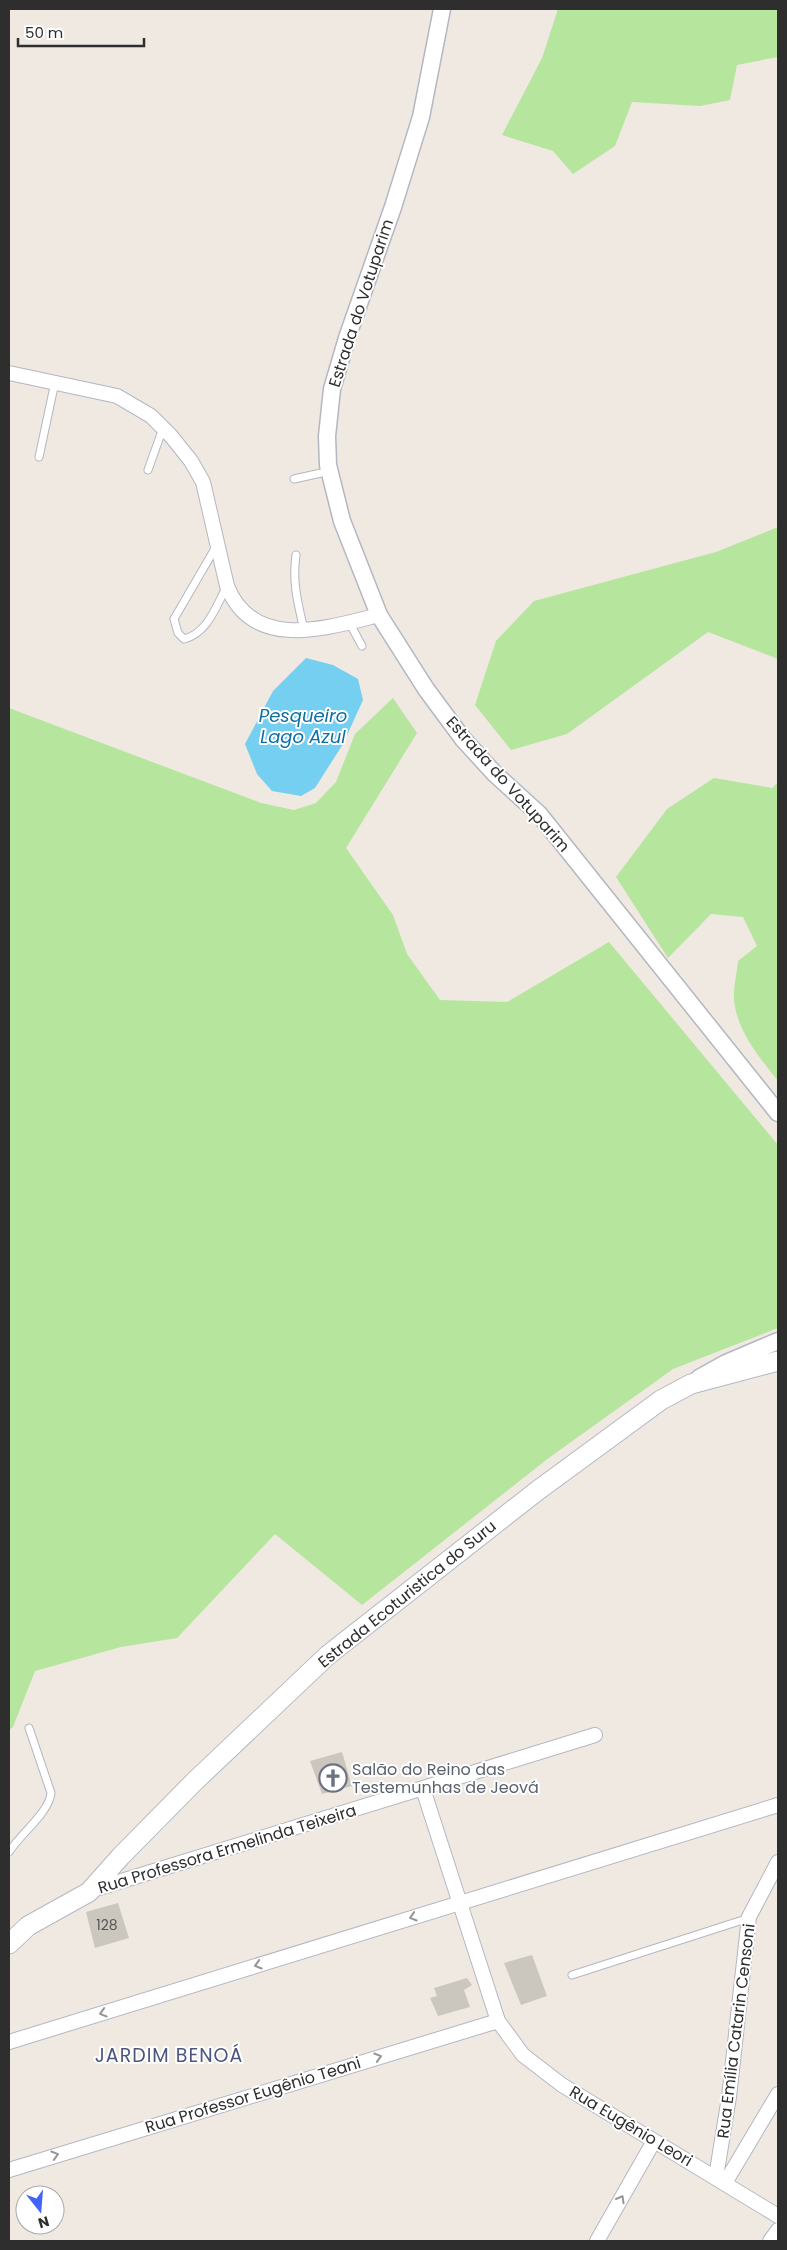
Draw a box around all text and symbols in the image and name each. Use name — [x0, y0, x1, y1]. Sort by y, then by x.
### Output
scale bar — [18, 15, 144, 47]
text: 50 m — [25, 22, 63, 43]
street label: Estrada do Votuparim — [323, 216, 399, 390]
water label: Pesqueiro Lago Azul — [259, 703, 347, 749]
street label: Estrada do Votuparim — [441, 711, 575, 857]
street label: Estrada Ecoturistica do Suru — [313, 1515, 501, 1673]
place label: Salão do Reino das Testemunhas de Jeová — [352, 1758, 539, 1799]
church icon: Salão do Reino das Testemunhas de Jeová — [318, 1763, 348, 1793]
street label: Rua Professora Ermelinda Teixeira — [95, 1799, 359, 1899]
one-way arrow — [410, 1912, 418, 1922]
house number: 128 — [96, 1915, 118, 1935]
street label: Rua Emília Catarin Censoni — [711, 1922, 761, 2140]
one-way arrow — [254, 1960, 263, 1970]
one-way arrow — [99, 2008, 107, 2018]
district label: JARDIM BENOÁ — [95, 2042, 243, 2069]
street label: Rua Professor Eugênio Teani — [142, 2051, 364, 2139]
one-way arrow — [374, 2053, 382, 2063]
street label: Rua Eugênio Leori — [565, 2080, 697, 2172]
one-way arrow — [51, 2151, 59, 2161]
north arrow — [15, 2185, 65, 2235]
one-way arrow — [615, 2195, 625, 2204]
text: N — [36, 2211, 52, 2234]

